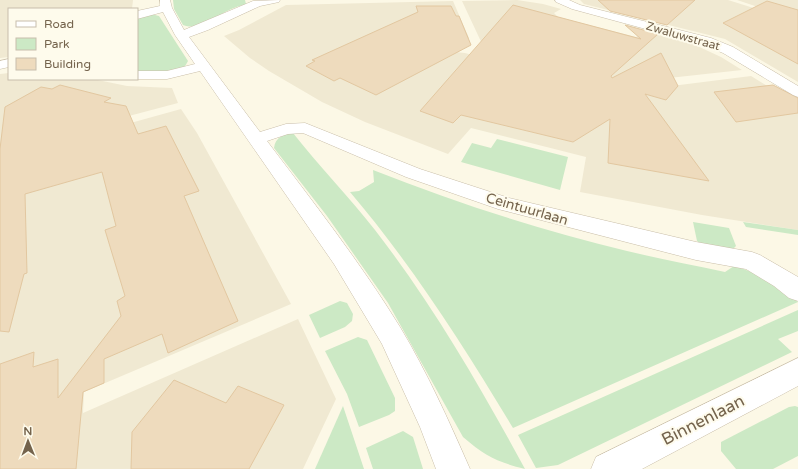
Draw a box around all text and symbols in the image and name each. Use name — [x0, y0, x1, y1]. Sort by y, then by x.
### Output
legend — [8, 8, 138, 80]
text: Road — [44, 17, 74, 31]
street label: Zwaluwstraat — [644, 19, 722, 53]
text: Park — [44, 37, 70, 51]
text: Building — [44, 57, 91, 71]
street label: Ceintuurlaan — [484, 189, 570, 229]
street label: Binnenlaan — [658, 390, 748, 450]
north arrow — [8, 421, 48, 461]
text: N — [23, 425, 32, 438]

